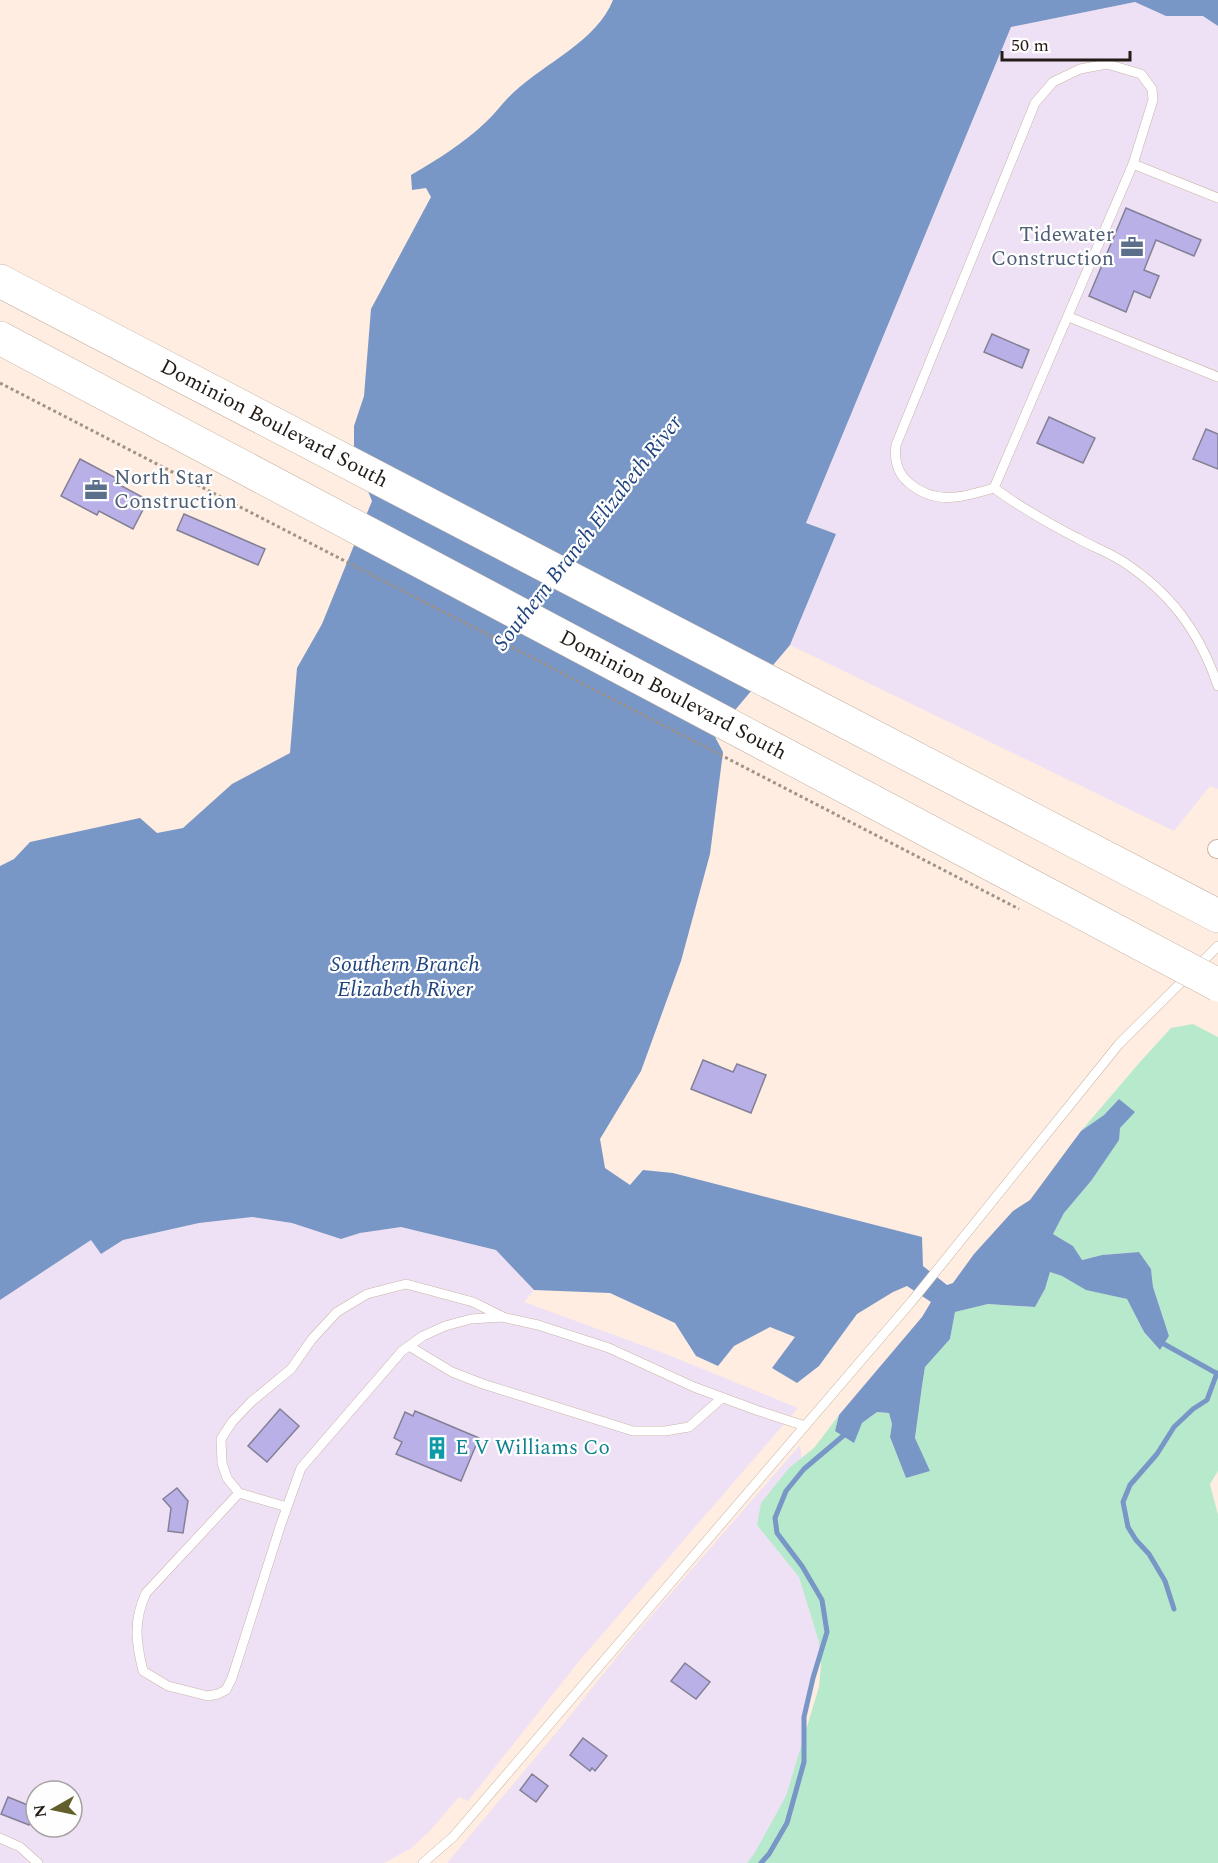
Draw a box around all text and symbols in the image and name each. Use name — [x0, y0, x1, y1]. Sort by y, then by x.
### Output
scale bar — [1002, 24, 1130, 62]
text: 50 m — [1011, 32, 1049, 59]
place label: Tidewater Construction — [991, 219, 1114, 275]
office icon: Tidewater Construction — [1119, 234, 1145, 260]
street label: Dominion Boulevard South — [154, 351, 394, 497]
water label: Southern Branch Elizabeth River — [485, 408, 691, 658]
place label: North Star Construction — [114, 462, 237, 518]
office icon: North Star Construction — [83, 477, 109, 503]
street label: Dominion Boulevard South — [554, 622, 792, 769]
water label: Southern Branch Elizabeth River — [330, 948, 480, 1006]
place label: E V Williams Co — [455, 1432, 610, 1464]
building icon: E V Williams Co — [424, 1435, 450, 1461]
north arrow — [24, 1779, 84, 1839]
text: N — [27, 1803, 53, 1820]

